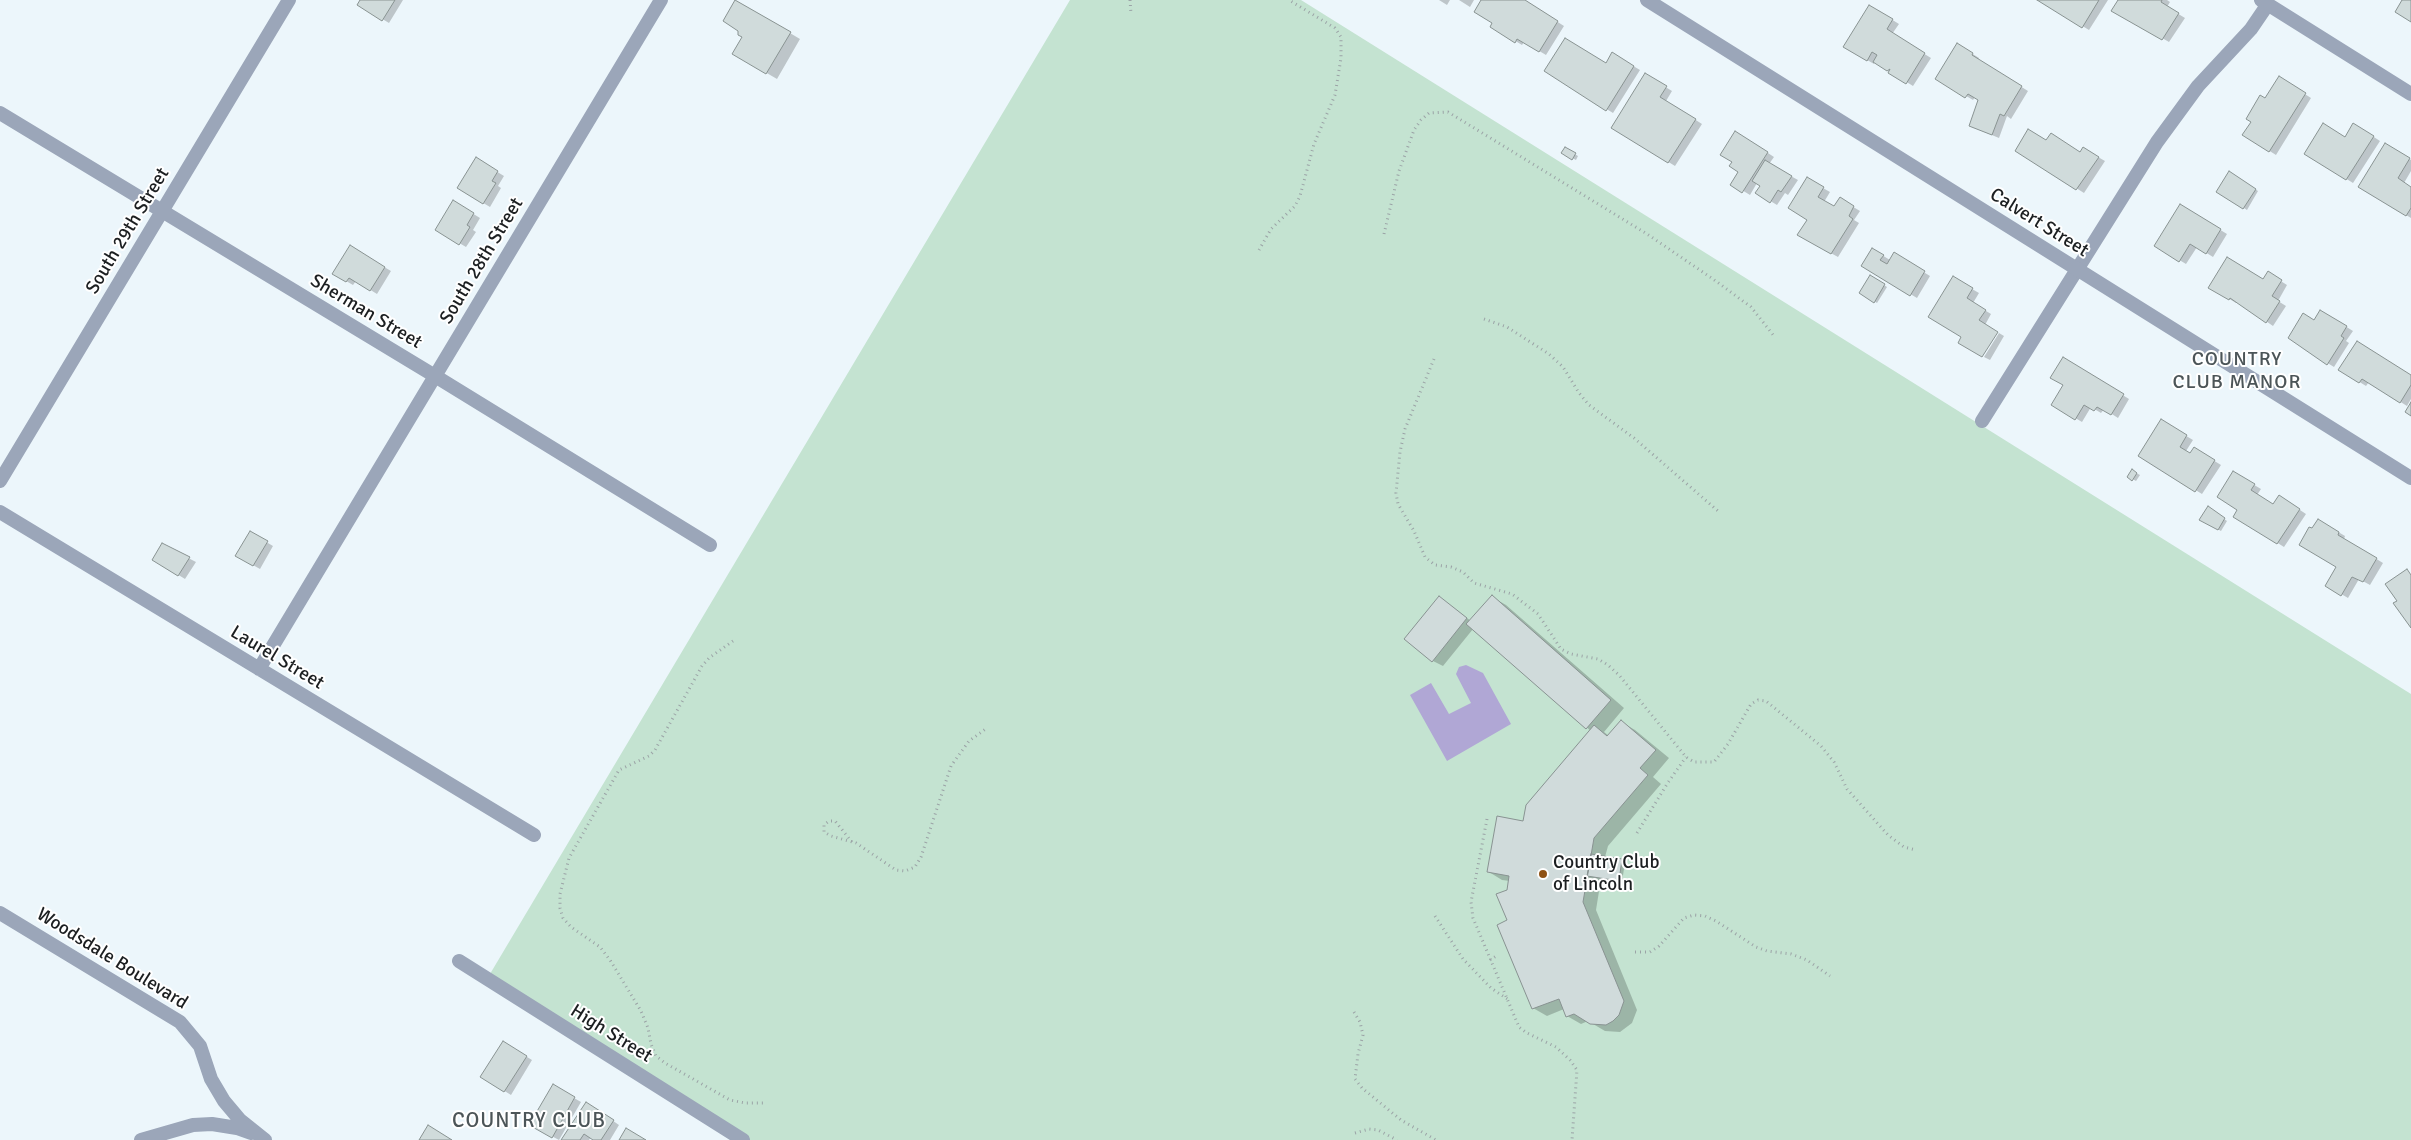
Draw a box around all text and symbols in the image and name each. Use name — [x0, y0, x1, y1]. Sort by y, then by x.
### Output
street label: South 29th Street — [81, 164, 175, 298]
street label: Calvert Street — [1985, 184, 2093, 262]
street label: South 28th Street — [435, 194, 529, 328]
street label: Sherman Street — [306, 270, 426, 354]
district label: COUNTRY CLUB MANOR — [2171, 348, 2303, 395]
street label: Laurel Street — [226, 621, 328, 695]
place label: Country Club of Lincoln — [1553, 852, 1659, 896]
marker: Country Club of Lincoln — [1537, 868, 1549, 880]
street label: Woodsdale Boulevard — [32, 903, 192, 1015]
street label: High Street — [566, 1000, 656, 1068]
district label: COUNTRY CLUB — [450, 1108, 608, 1134]

